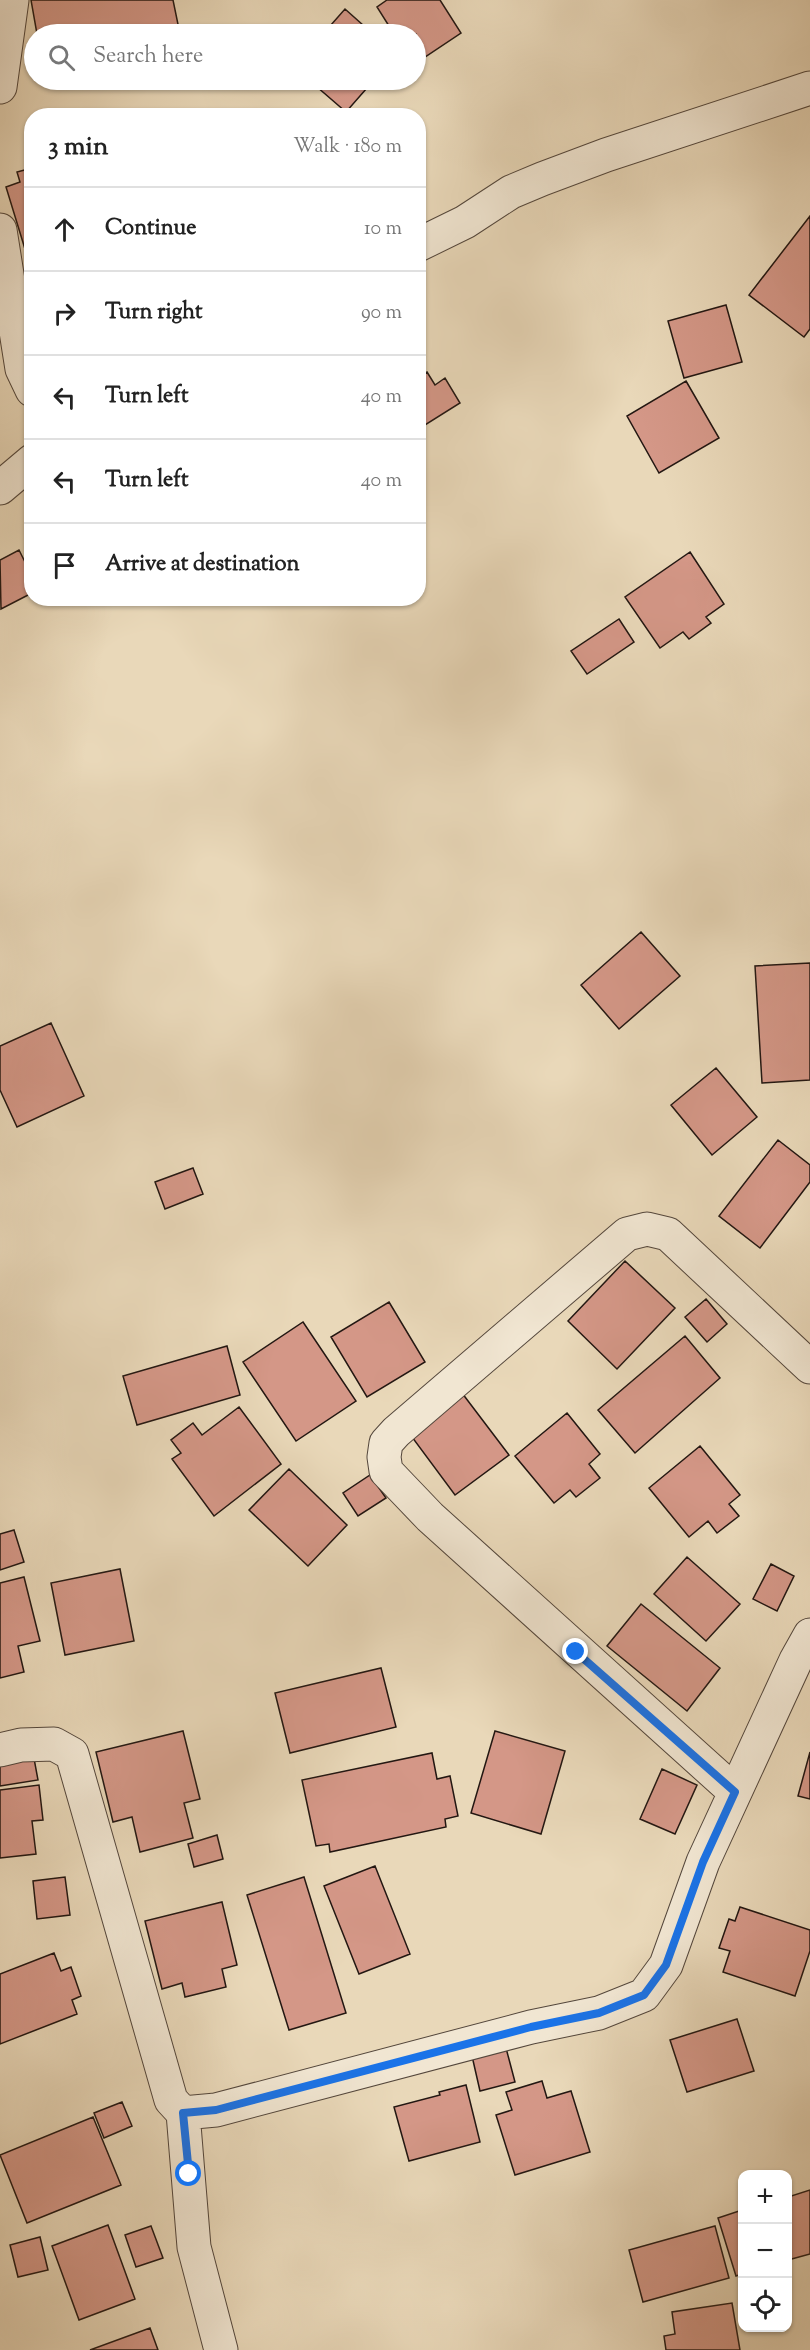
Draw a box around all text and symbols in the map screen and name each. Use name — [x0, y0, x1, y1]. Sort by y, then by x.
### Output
search box — [24, 24, 426, 90]
icon: search — [45, 41, 78, 74]
text: Search here — [93, 41, 203, 73]
text: 3 min — [48, 129, 108, 166]
text: Walk · 180 m — [293, 133, 402, 162]
icon: ahead — [48, 213, 81, 246]
text: Continue — [105, 213, 196, 245]
text: 10 m — [364, 215, 402, 244]
icon: right — [48, 297, 81, 330]
text: Turn right — [105, 297, 202, 329]
text: 90 m — [361, 299, 402, 328]
icon: left — [48, 381, 81, 414]
text: Turn left — [105, 381, 188, 413]
text: 40 m — [361, 383, 402, 412]
icon: left — [48, 465, 81, 498]
text: Turn left — [105, 465, 188, 497]
text: 40 m — [361, 467, 402, 496]
icon: arrive — [48, 549, 81, 582]
text: Arrive at destination — [105, 549, 300, 581]
route end — [562, 1638, 588, 1664]
route start — [175, 2160, 201, 2186]
map controls — [738, 2170, 792, 2332]
button: + — [738, 2170, 792, 2224]
button: − — [738, 2224, 792, 2278]
button: locate — [738, 2278, 792, 2332]

